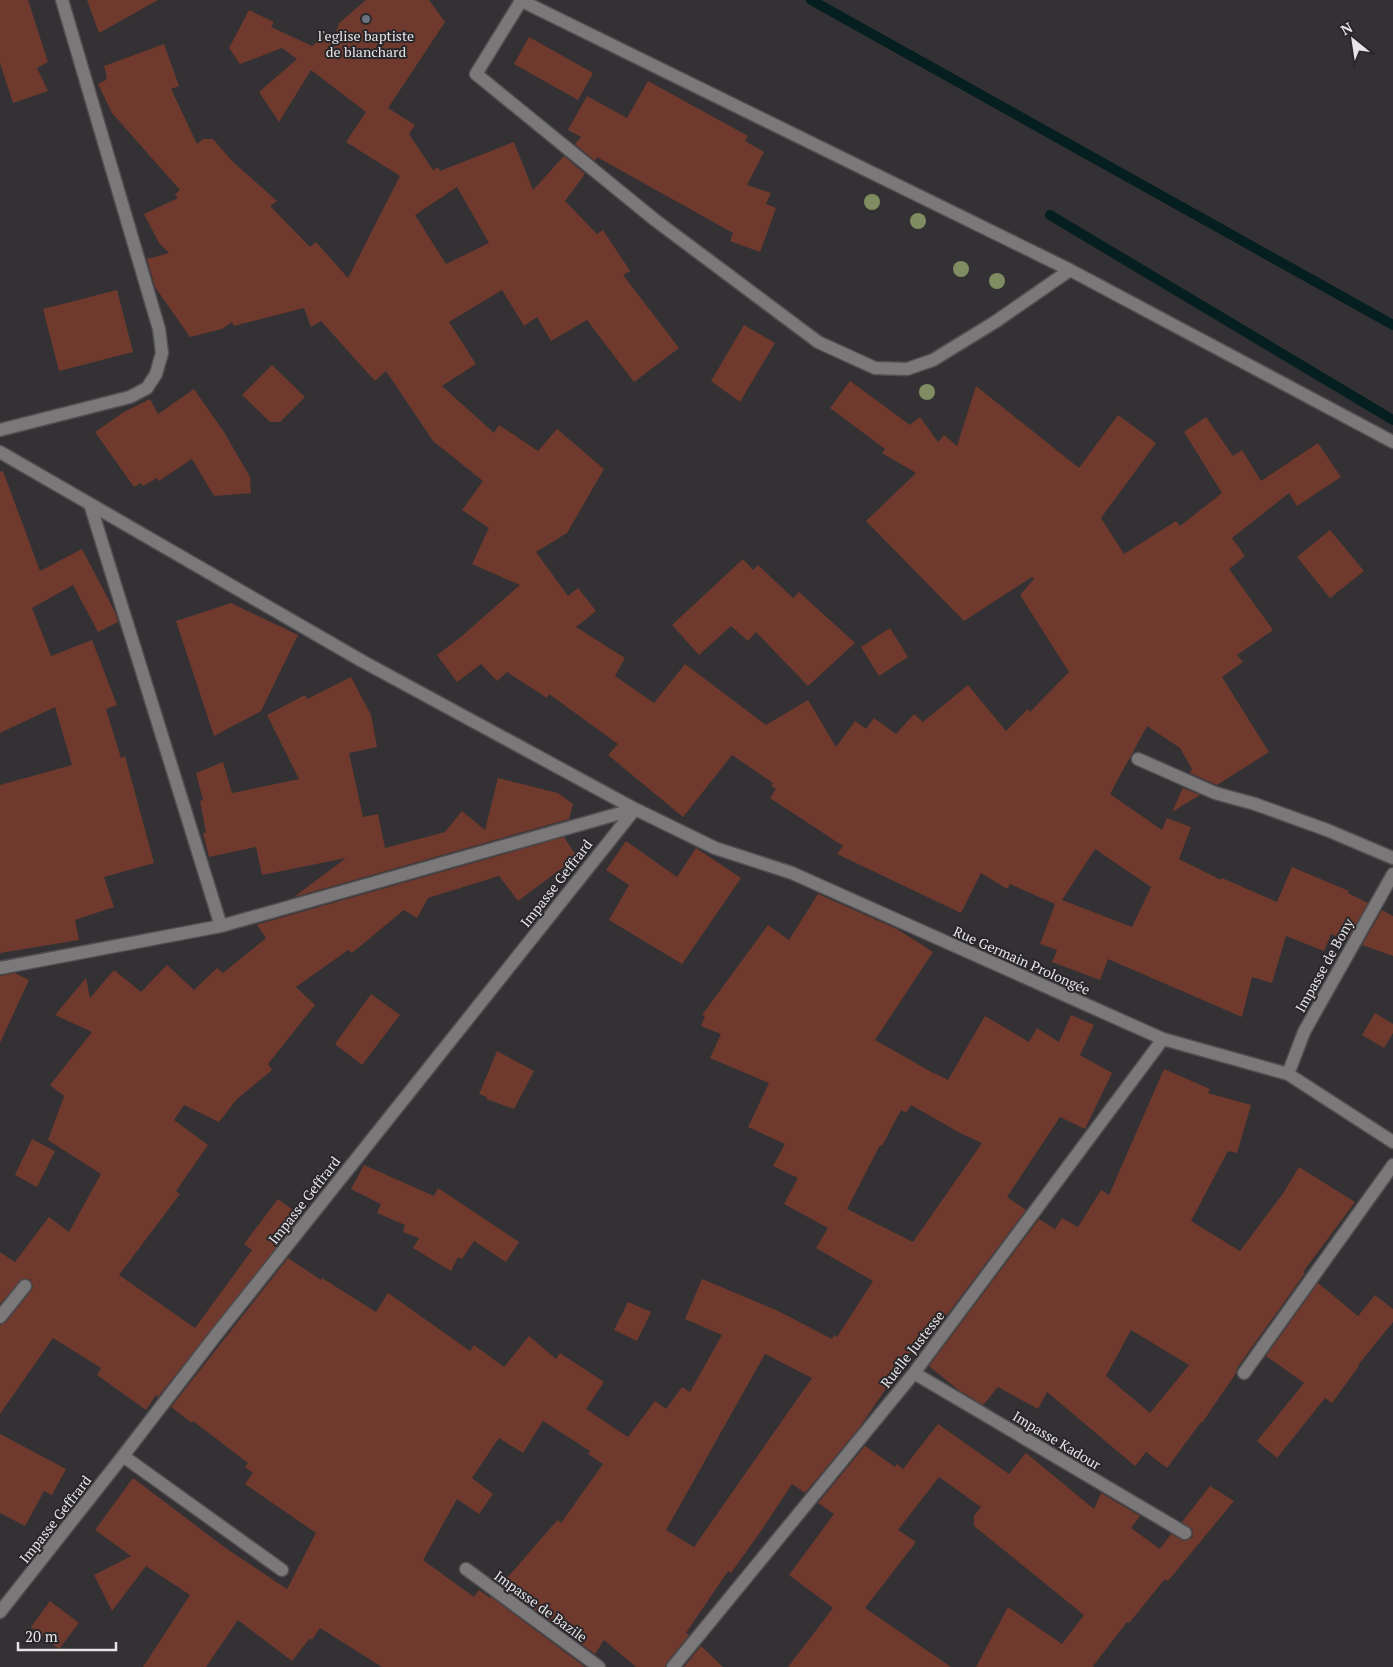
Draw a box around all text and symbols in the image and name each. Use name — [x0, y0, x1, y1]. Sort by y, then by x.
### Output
marker: l'eglise baptiste de blanchard — [360, 13, 372, 25]
north arrow — [1328, 15, 1378, 65]
text: N — [1337, 17, 1356, 39]
place label: l'eglise baptiste de blanchard — [318, 26, 414, 61]
street label: Impasse Geffrard — [516, 835, 596, 931]
street label: Impasse de Bony — [1290, 914, 1358, 1015]
street label: Rue Germain Prolongée — [951, 921, 1093, 999]
street label: Impasse Geffrard — [264, 1152, 344, 1248]
street label: Ruelle Justesse — [876, 1306, 948, 1392]
street label: Impasse Kadour — [1009, 1406, 1105, 1474]
street label: Impasse Geffrard — [15, 1471, 95, 1567]
street label: Impasse de Bazile — [491, 1566, 591, 1646]
scale bar — [18, 1620, 115, 1652]
text: 20 m — [25, 1626, 58, 1646]

